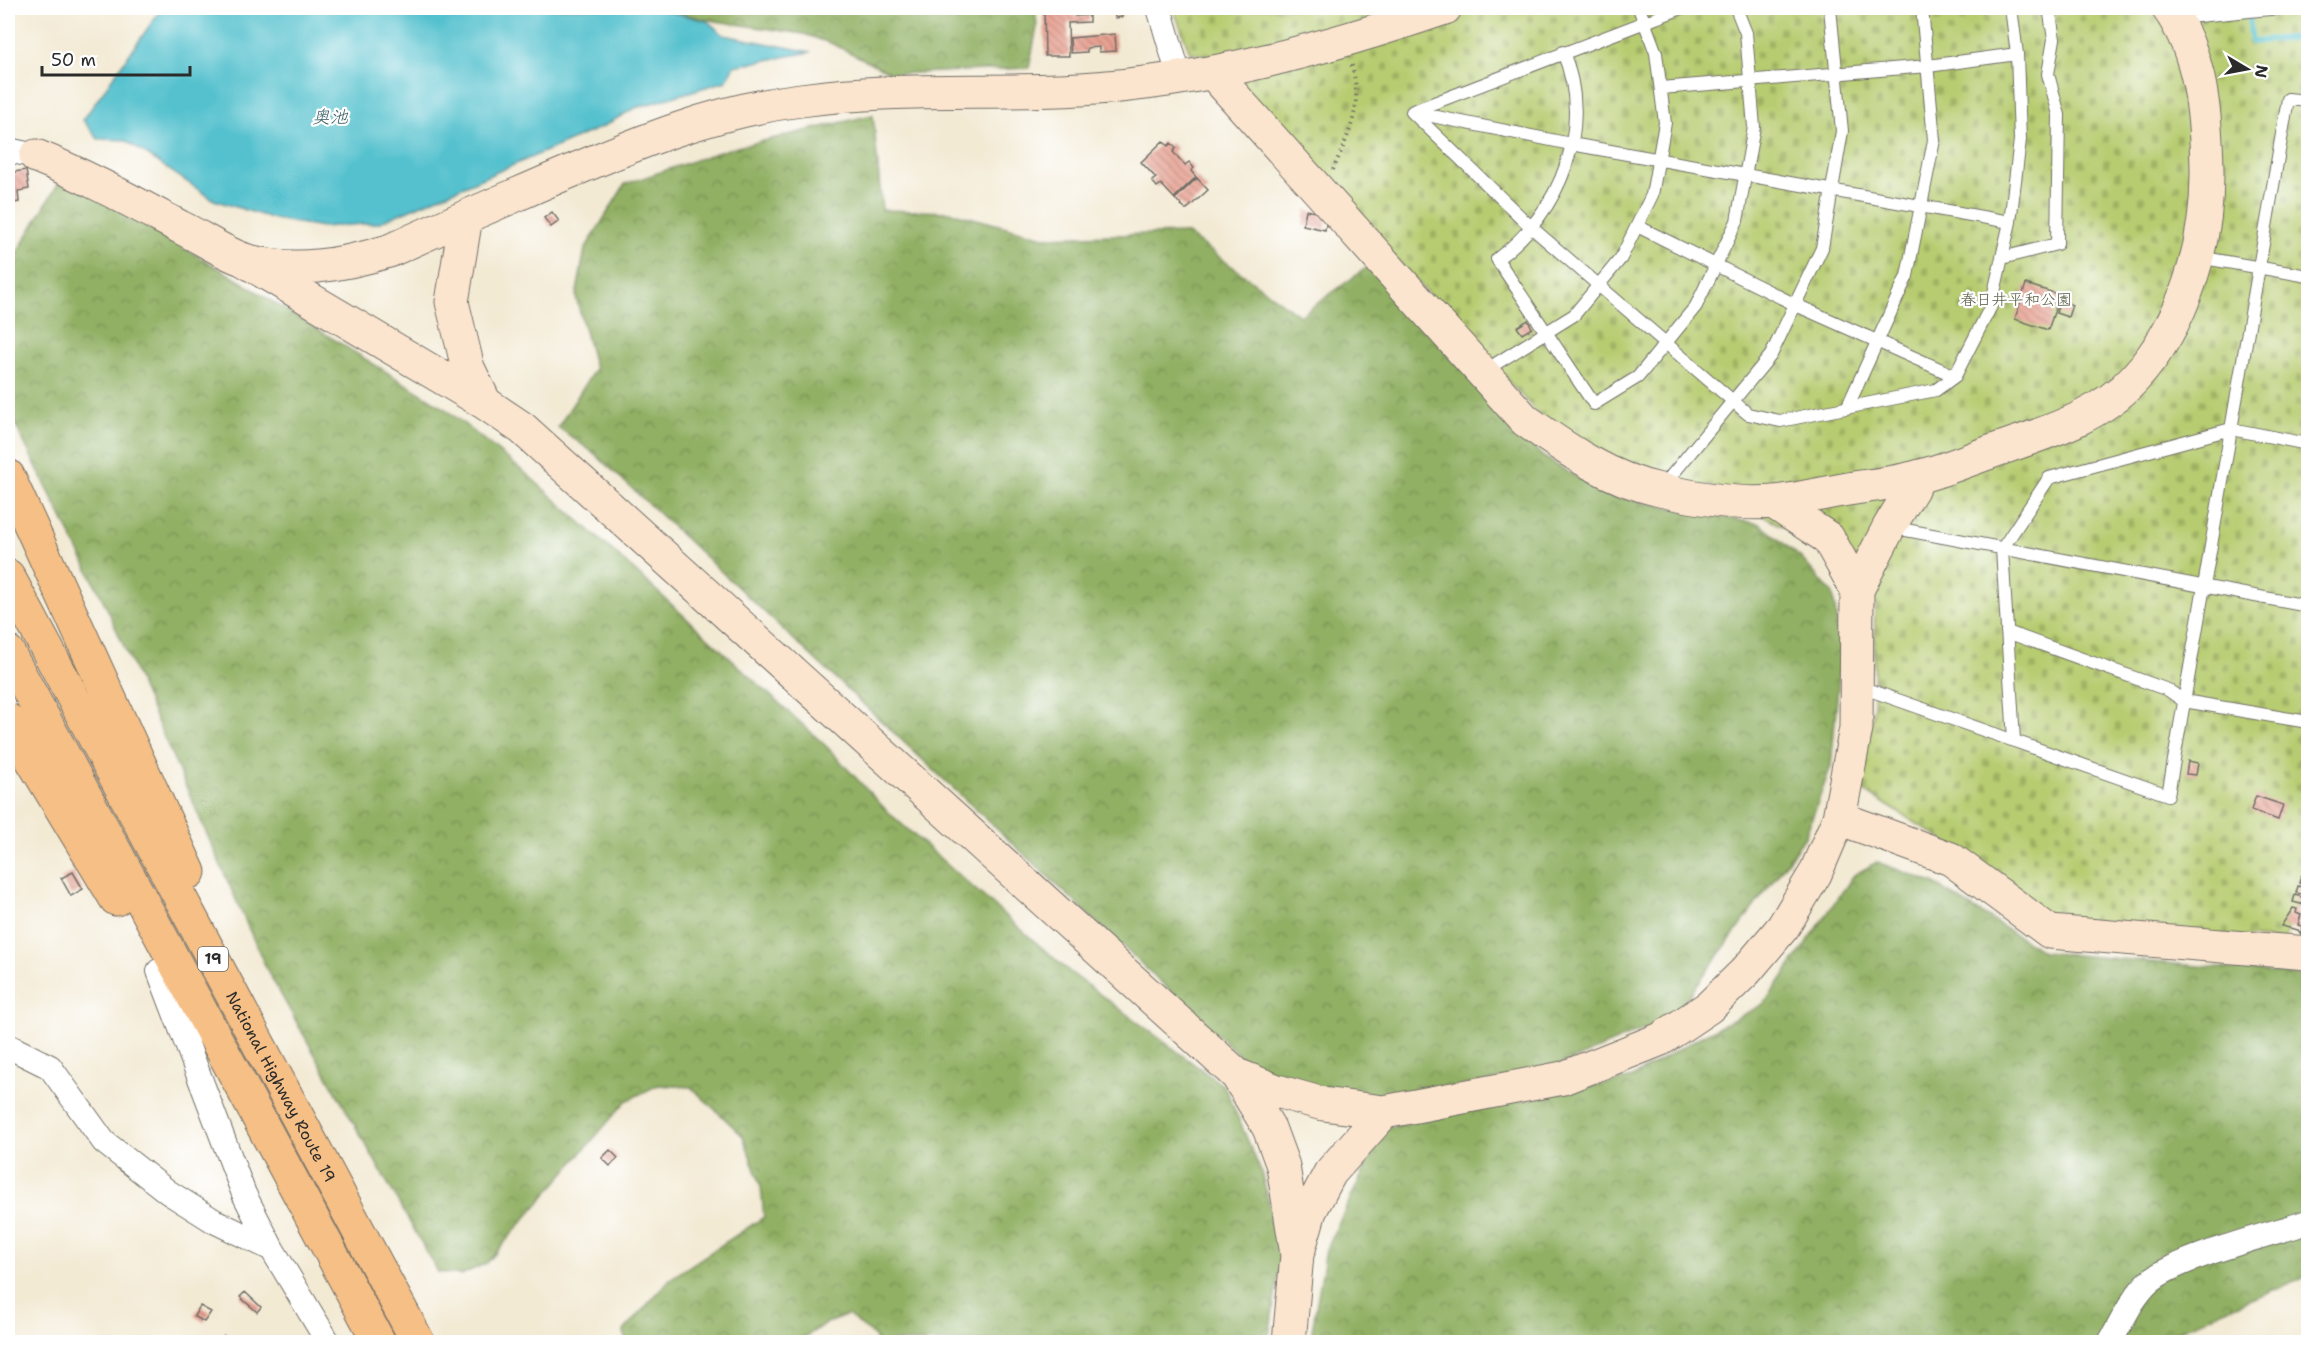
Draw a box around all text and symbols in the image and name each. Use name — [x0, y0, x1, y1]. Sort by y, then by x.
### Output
scale bar — [42, 39, 190, 77]
north arrow — [2217, 39, 2277, 99]
text: 50 m — [51, 48, 96, 72]
text: N — [2250, 63, 2273, 80]
water label: 奥池 — [312, 105, 349, 129]
park label: 春日井平和公園 — [1960, 289, 2072, 310]
road number: 19 — [198, 947, 228, 971]
street label: National Highway Route 19 — [221, 988, 340, 1186]

